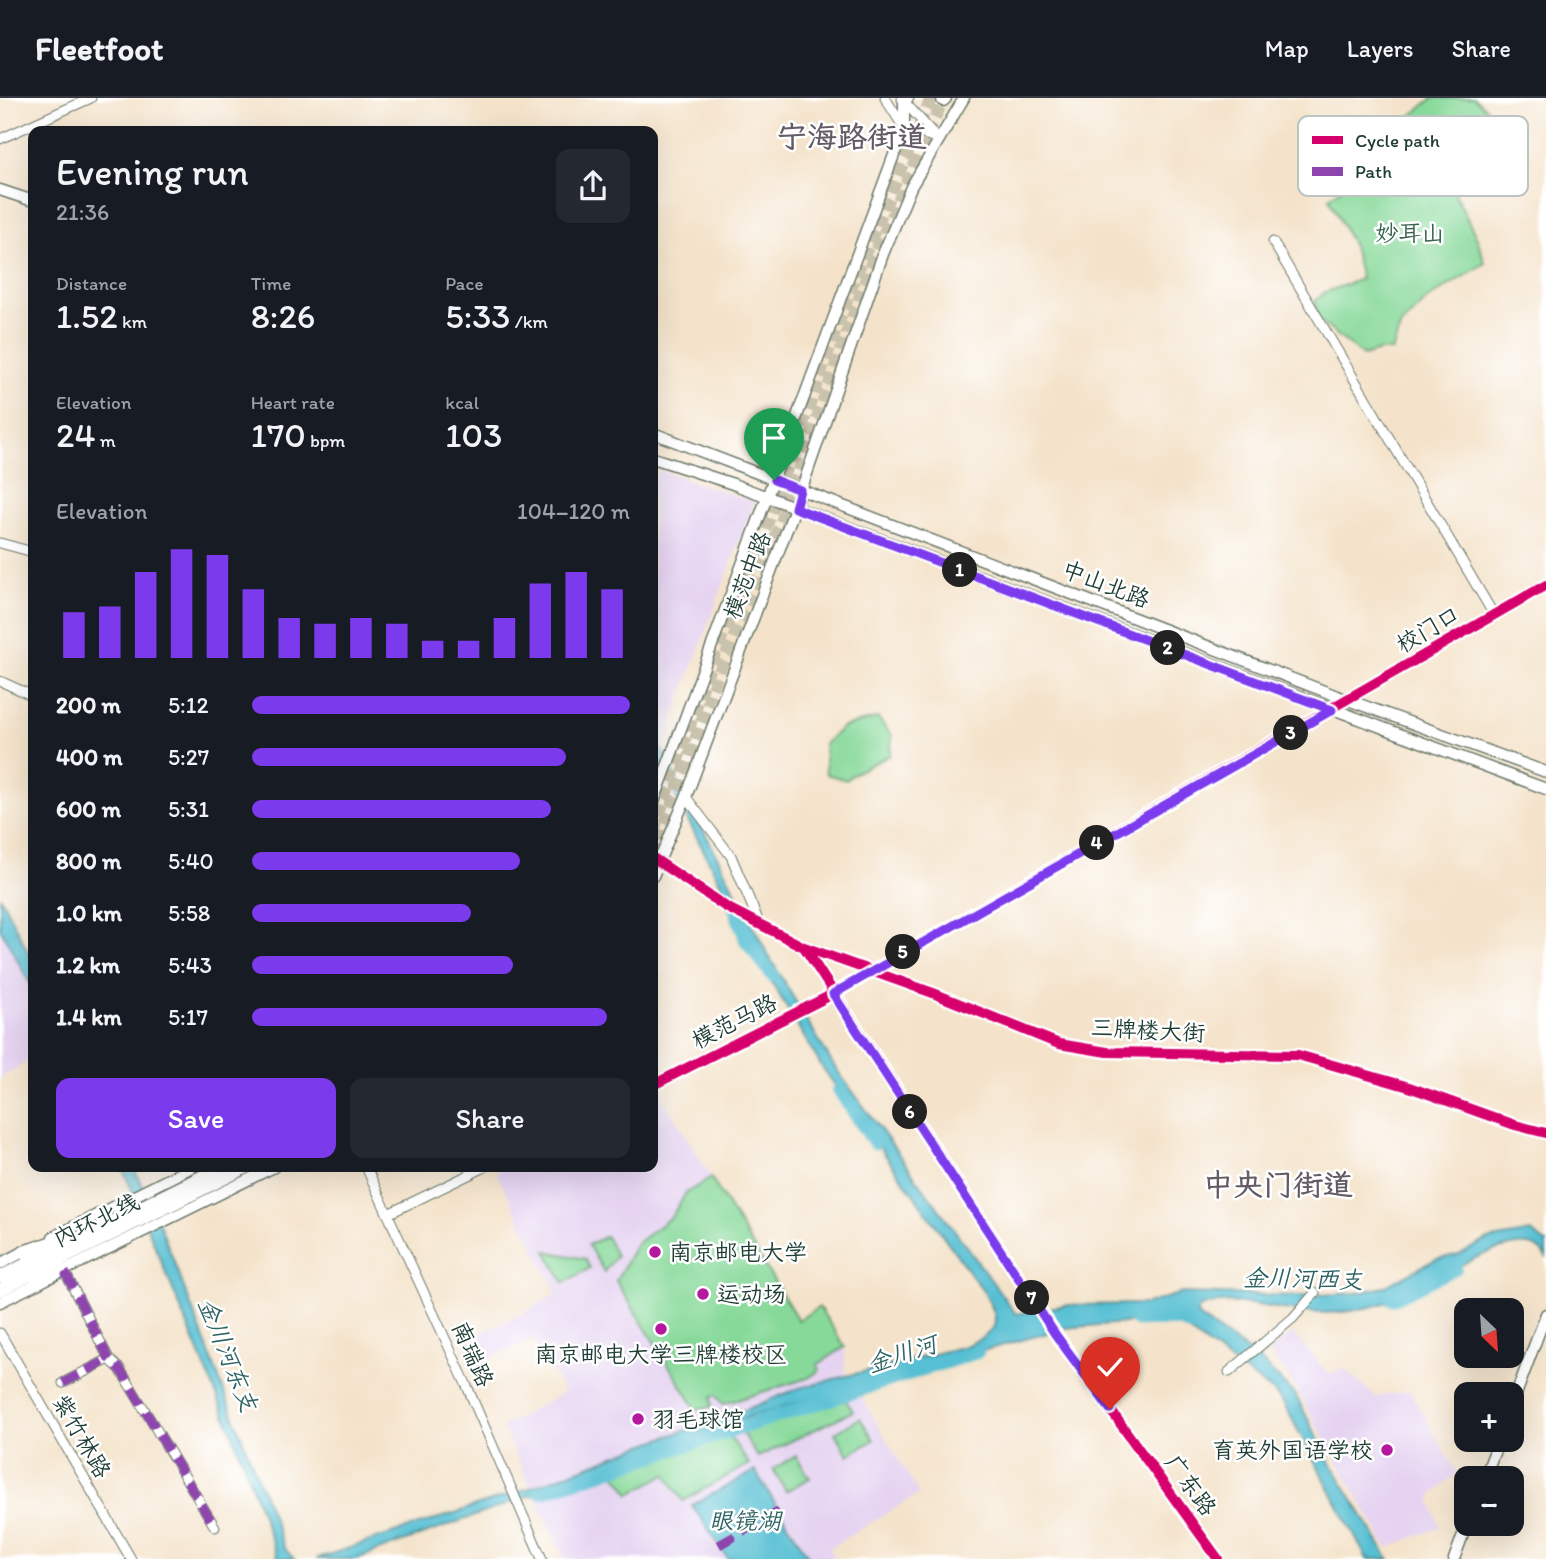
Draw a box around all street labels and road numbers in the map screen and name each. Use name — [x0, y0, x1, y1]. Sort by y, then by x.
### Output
street label: 模范中路 — [717, 527, 777, 623]
street label: 中山北路 — [1058, 554, 1154, 614]
street label: 校门口 — [1391, 600, 1465, 658]
street label: 模范马路 — [687, 988, 781, 1054]
street label: 三牌楼大街 — [1090, 1013, 1206, 1047]
street label: 内环北线 — [49, 1187, 143, 1253]
street label: 南瑞路 — [446, 1317, 500, 1391]
street label: 紫竹林路 — [47, 1389, 117, 1483]
street label: 广东路 — [1159, 1449, 1223, 1521]

